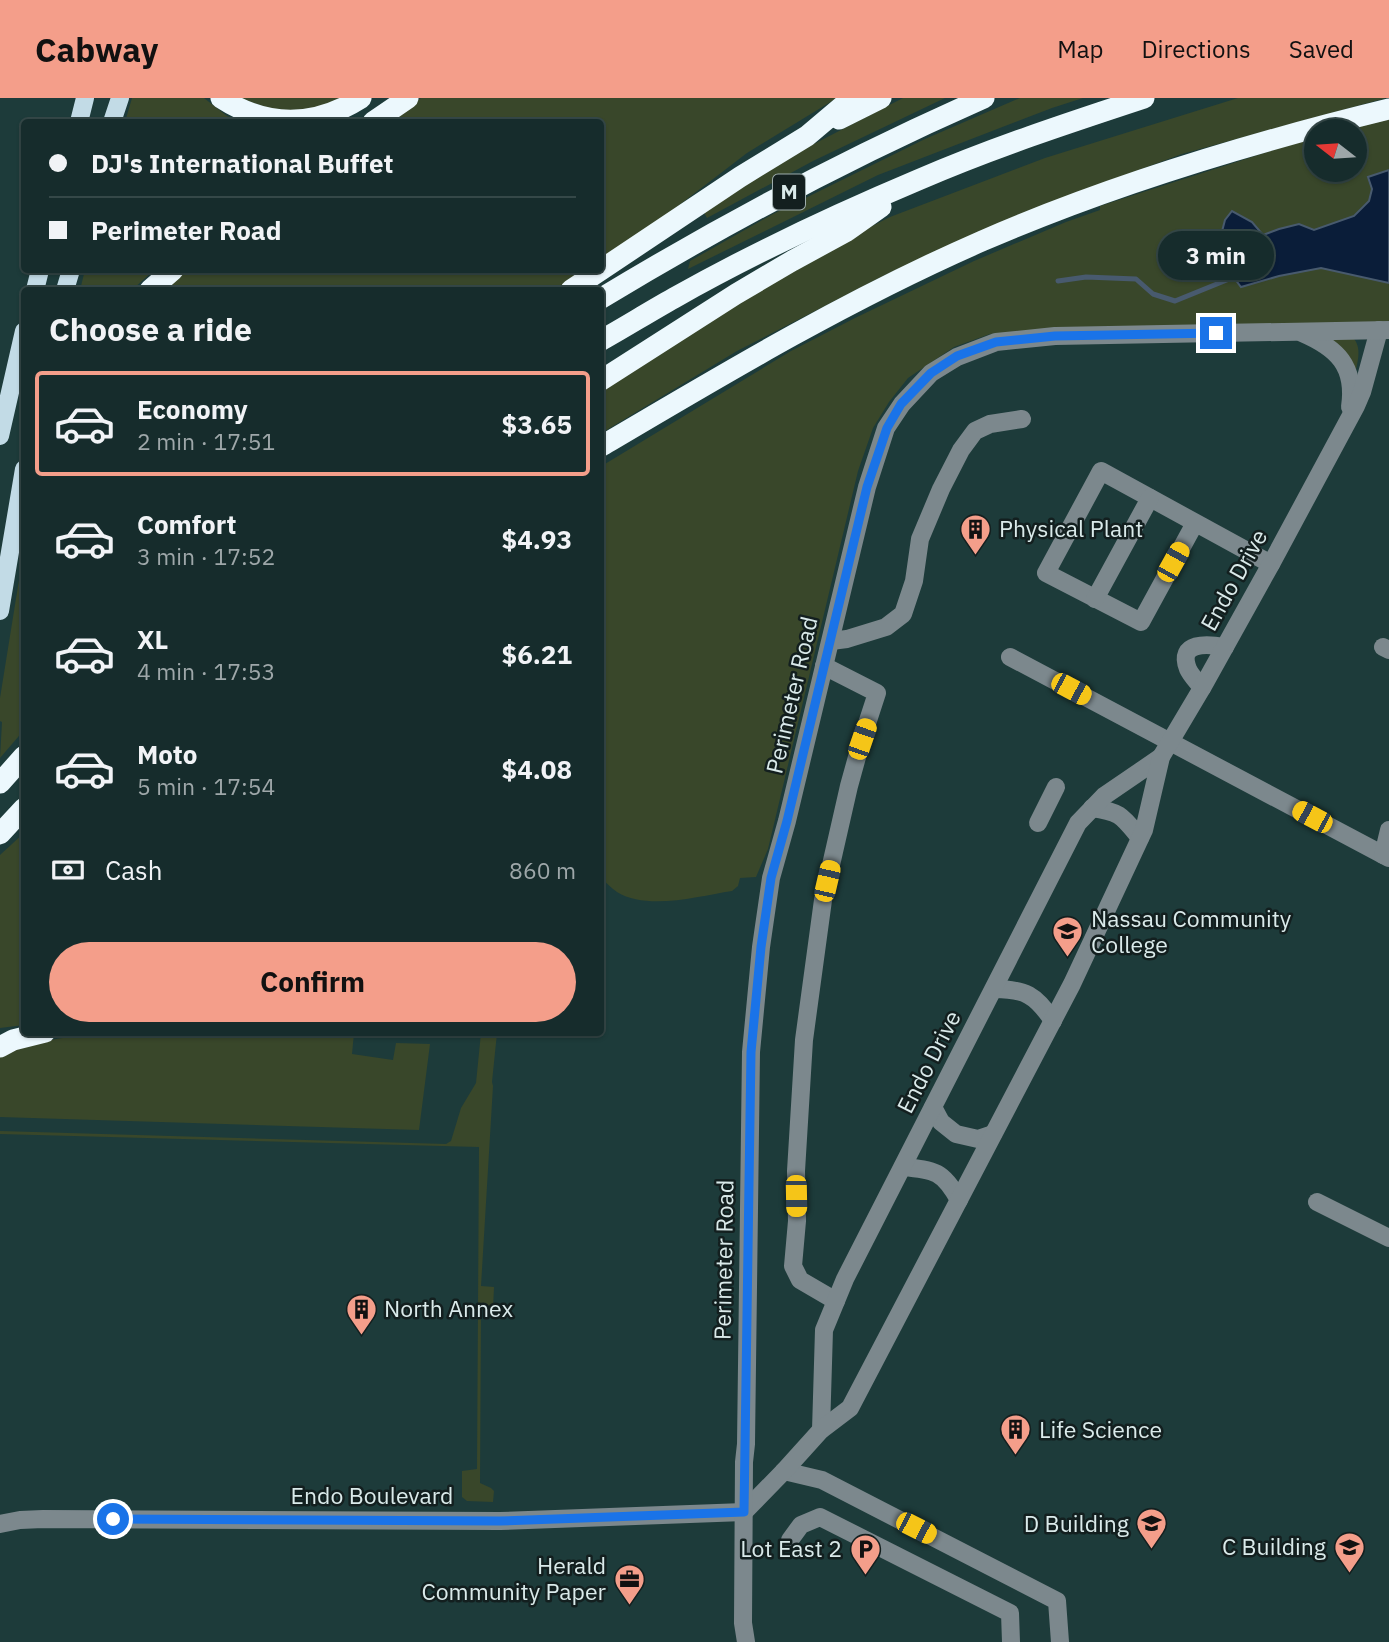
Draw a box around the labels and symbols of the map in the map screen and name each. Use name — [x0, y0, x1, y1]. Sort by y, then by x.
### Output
north arrow — [1304, 119, 1367, 182]
road number: M — [773, 174, 805, 210]
callout: 3 min — [1158, 232, 1274, 280]
route end — [1200, 317, 1232, 349]
building icon: Physical Plant — [959, 512, 993, 556]
place label: Physical Plant — [999, 513, 1143, 543]
street label: Endo Drive — [1193, 523, 1273, 636]
car — [1154, 539, 1193, 585]
street label: Perimeter Road — [758, 613, 824, 776]
car — [1048, 670, 1095, 708]
car — [846, 716, 879, 762]
car — [1289, 798, 1336, 836]
car — [813, 858, 842, 904]
place label: Nassau Community College — [1091, 903, 1292, 959]
school or university icon: Nassau Community College — [1051, 915, 1085, 959]
street label: Endo Drive — [889, 1005, 967, 1118]
car — [786, 1175, 807, 1217]
street label: Perimeter Road — [707, 1180, 739, 1340]
building icon: North Annex — [344, 1292, 378, 1336]
place label: North Annex — [384, 1293, 513, 1323]
building icon: Life Science — [999, 1413, 1033, 1457]
place label: Life Science — [1039, 1414, 1162, 1444]
street label: Endo Boulevard — [291, 1480, 453, 1510]
route start — [97, 1503, 129, 1535]
school or university icon: D Building — [1135, 1507, 1169, 1551]
place label: D Building — [1024, 1508, 1129, 1538]
car — [893, 1509, 940, 1547]
school or university icon: C Building — [1332, 1530, 1366, 1574]
place label: C Building — [1222, 1531, 1326, 1561]
parking icon: Lot East 2 — [848, 1532, 882, 1576]
place label: Lot East 2 — [740, 1533, 842, 1563]
place label: Herald Community Paper — [421, 1550, 607, 1606]
office icon: Herald Community Paper — [612, 1562, 646, 1606]

